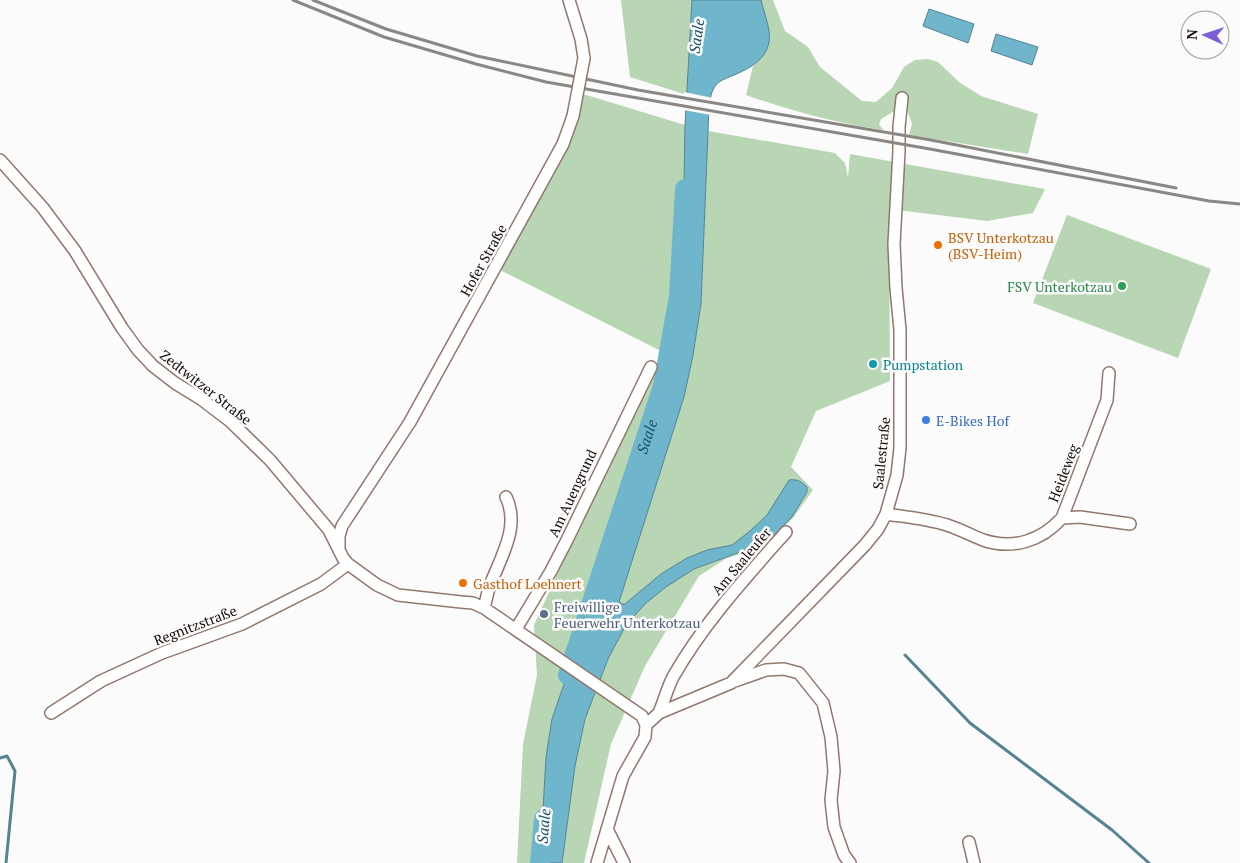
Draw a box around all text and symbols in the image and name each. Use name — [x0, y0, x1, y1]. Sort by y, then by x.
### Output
north arrow — [1180, 10, 1230, 60]
water label: Saale — [684, 17, 708, 55]
text: N — [1182, 28, 1201, 40]
street label: Hofer Straße — [455, 221, 511, 299]
place label: BSV Unterkotzau (BSV-Heim) — [948, 228, 1054, 263]
marker: BSV Unterkotzau (BSV-Heim) — [932, 239, 944, 251]
place label: FSV Unterkotzau — [1007, 277, 1112, 296]
marker: FSV Unterkotzau — [1116, 280, 1128, 292]
street label: Zedtwitzer Straße — [156, 345, 256, 429]
place label: Pumpstation — [883, 355, 964, 374]
marker: Pumpstation — [867, 358, 879, 370]
place label: E-Bikes Hof — [936, 411, 1010, 430]
marker: E-Bikes Hof — [920, 414, 932, 426]
street label: Saalestraße — [868, 416, 894, 490]
water label: Saale — [631, 417, 661, 456]
street label: Heideweg — [1043, 441, 1083, 505]
street label: Am Auengrund — [543, 446, 601, 540]
street label: Am Saaleufer — [707, 523, 775, 599]
place label: Gasthof Loehnert — [473, 574, 583, 593]
marker: Gasthof Loehnert — [457, 577, 469, 589]
place label: Freiwillige Feuerwehr Unterkotzau — [554, 597, 700, 632]
street label: Regnitzstraße — [151, 600, 239, 650]
marker: Freiwillige Feuerwehr Unterkotzau — [538, 608, 550, 620]
water label: Saale — [532, 808, 555, 844]

